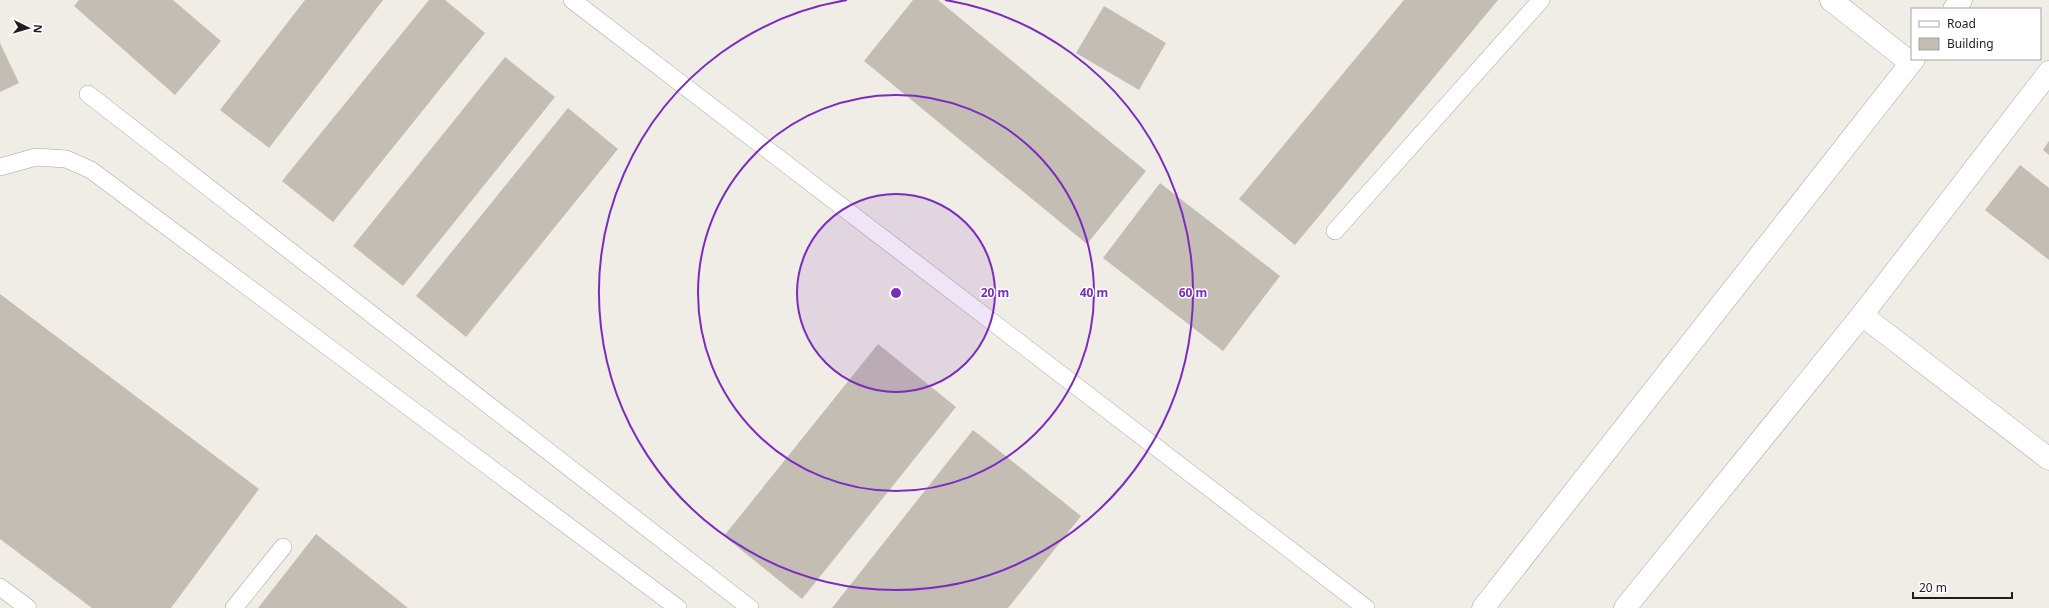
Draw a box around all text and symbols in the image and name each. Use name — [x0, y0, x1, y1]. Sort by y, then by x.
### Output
north arrow — [8, 8, 48, 48]
legend — [1911, 8, 2041, 60]
text: Road — [1947, 15, 1976, 32]
text: N — [31, 24, 46, 34]
text: Building — [1947, 35, 1994, 52]
text: 20 m — [981, 284, 1009, 301]
text: 40 m — [1080, 284, 1108, 301]
text: 60 m — [1179, 284, 1207, 301]
centre of rings — [889, 286, 903, 300]
scale bar — [1913, 574, 2012, 600]
text: 20 m — [1919, 579, 1947, 596]

